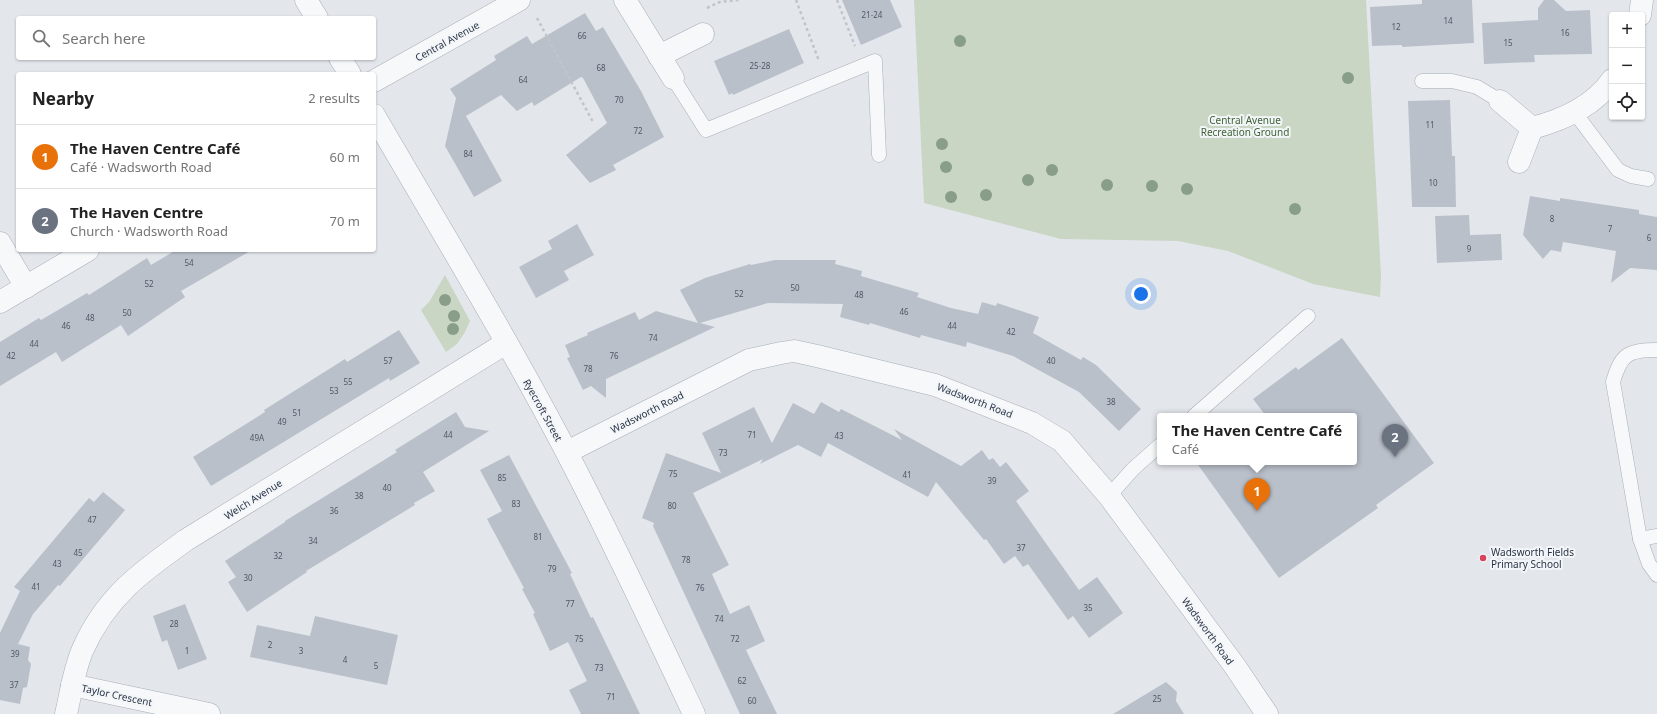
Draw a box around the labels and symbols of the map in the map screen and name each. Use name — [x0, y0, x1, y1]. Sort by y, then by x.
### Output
house number: 21-24 — [862, 9, 883, 20]
house number: 14 — [1443, 15, 1453, 26]
street label: Central Avenue — [412, 17, 482, 64]
house number: 12 — [1391, 21, 1401, 32]
house number: 16 — [1560, 27, 1570, 38]
house number: 66 — [577, 30, 587, 41]
house number: 15 — [1503, 37, 1513, 48]
house number: 25-28 — [750, 60, 771, 71]
house number: 68 — [596, 62, 606, 73]
house number: 64 — [518, 74, 528, 85]
house number: 70 — [614, 94, 624, 105]
park label: Central Avenue Recreation Ground — [1201, 113, 1289, 139]
house number: 11 — [1425, 119, 1435, 130]
house number: 72 — [633, 125, 643, 136]
house number: 84 — [463, 148, 473, 159]
house number: 10 — [1428, 177, 1438, 188]
house number: 8 — [1550, 213, 1555, 224]
house number: 7 — [1608, 223, 1613, 234]
house number: 6 — [1647, 232, 1652, 243]
house number: 9 — [1467, 243, 1472, 254]
house number: 54 — [184, 257, 194, 268]
house number: 52 — [144, 278, 154, 289]
house number: 50 — [790, 282, 800, 293]
your location — [1131, 284, 1151, 304]
house number: 52 — [734, 288, 744, 299]
house number: 48 — [854, 289, 864, 300]
house number: 46 — [899, 306, 909, 317]
house number: 50 — [122, 307, 132, 318]
house number: 48 — [85, 312, 95, 323]
house number: 46 — [61, 320, 71, 331]
house number: 44 — [947, 320, 957, 331]
house number: 42 — [1006, 326, 1016, 337]
house number: 74 — [648, 332, 658, 343]
house number: 44 — [29, 338, 39, 349]
house number: 42 — [6, 350, 16, 361]
house number: 76 — [609, 350, 619, 361]
house number: 57 — [383, 355, 393, 366]
house number: 40 — [1046, 355, 1056, 366]
house number: 78 — [583, 363, 593, 374]
house number: 55 — [343, 376, 353, 387]
street label: Ryecroft Street — [520, 376, 566, 444]
street label: Wadsworth Road — [935, 379, 1015, 421]
house number: 53 — [329, 385, 339, 396]
street label: Wadsworth Road — [608, 388, 686, 436]
house number: 38 — [1106, 396, 1116, 407]
house number: 51 — [292, 407, 302, 418]
house number: 49 — [277, 416, 287, 427]
pin: 2 — [1382, 424, 1408, 457]
house number: 44 — [443, 429, 453, 440]
house number: 71 — [747, 429, 757, 440]
house number: 43 — [834, 430, 844, 441]
house number: 49A — [250, 432, 265, 443]
house number: 73 — [718, 447, 728, 458]
house number: 75 — [668, 468, 678, 479]
house number: 41 — [902, 469, 912, 480]
house number: 85 — [497, 472, 507, 483]
street label: Welch Avenue — [221, 475, 285, 522]
house number: 39 — [987, 475, 997, 486]
pin: 1 — [1244, 478, 1270, 511]
house number: 40 — [382, 482, 392, 493]
house number: 38 — [354, 490, 364, 501]
house number: 83 — [511, 498, 521, 509]
house number: 80 — [667, 500, 677, 511]
house number: 36 — [329, 505, 339, 516]
house number: 47 — [87, 514, 97, 525]
house number: 81 — [533, 531, 543, 542]
house number: 34 — [308, 535, 318, 546]
house number: 37 — [1016, 542, 1026, 553]
place label: Wadsworth Fields Primary School — [1491, 545, 1574, 571]
house number: 45 — [73, 547, 83, 558]
house number: 32 — [273, 550, 283, 561]
marker: Wadsworth Fields Primary School — [1478, 553, 1488, 563]
house number: 78 — [681, 554, 691, 565]
house number: 43 — [52, 558, 62, 569]
house number: 79 — [547, 563, 557, 574]
house number: 30 — [243, 572, 253, 583]
house number: 41 — [31, 581, 41, 592]
house number: 76 — [695, 582, 705, 593]
street label: Wadsworth Road — [1179, 594, 1237, 668]
house number: 77 — [565, 598, 575, 609]
house number: 35 — [1083, 602, 1093, 613]
house number: 74 — [714, 613, 724, 624]
house number: 28 — [169, 618, 179, 629]
house number: 75 — [574, 633, 584, 644]
house number: 72 — [730, 633, 740, 644]
house number: 2 — [268, 639, 273, 650]
house number: 1 — [185, 645, 189, 656]
house number: 3 — [299, 645, 304, 656]
house number: 39 — [10, 648, 20, 659]
house number: 4 — [343, 654, 348, 665]
house number: 5 — [374, 660, 379, 671]
house number: 73 — [594, 662, 604, 673]
house number: 62 — [737, 675, 747, 686]
house number: 37 — [9, 679, 19, 690]
street label: Taylor Crescent — [80, 681, 154, 709]
house number: 71 — [606, 691, 616, 702]
house number: 25 — [1152, 693, 1162, 704]
house number: 60 — [747, 695, 757, 706]

